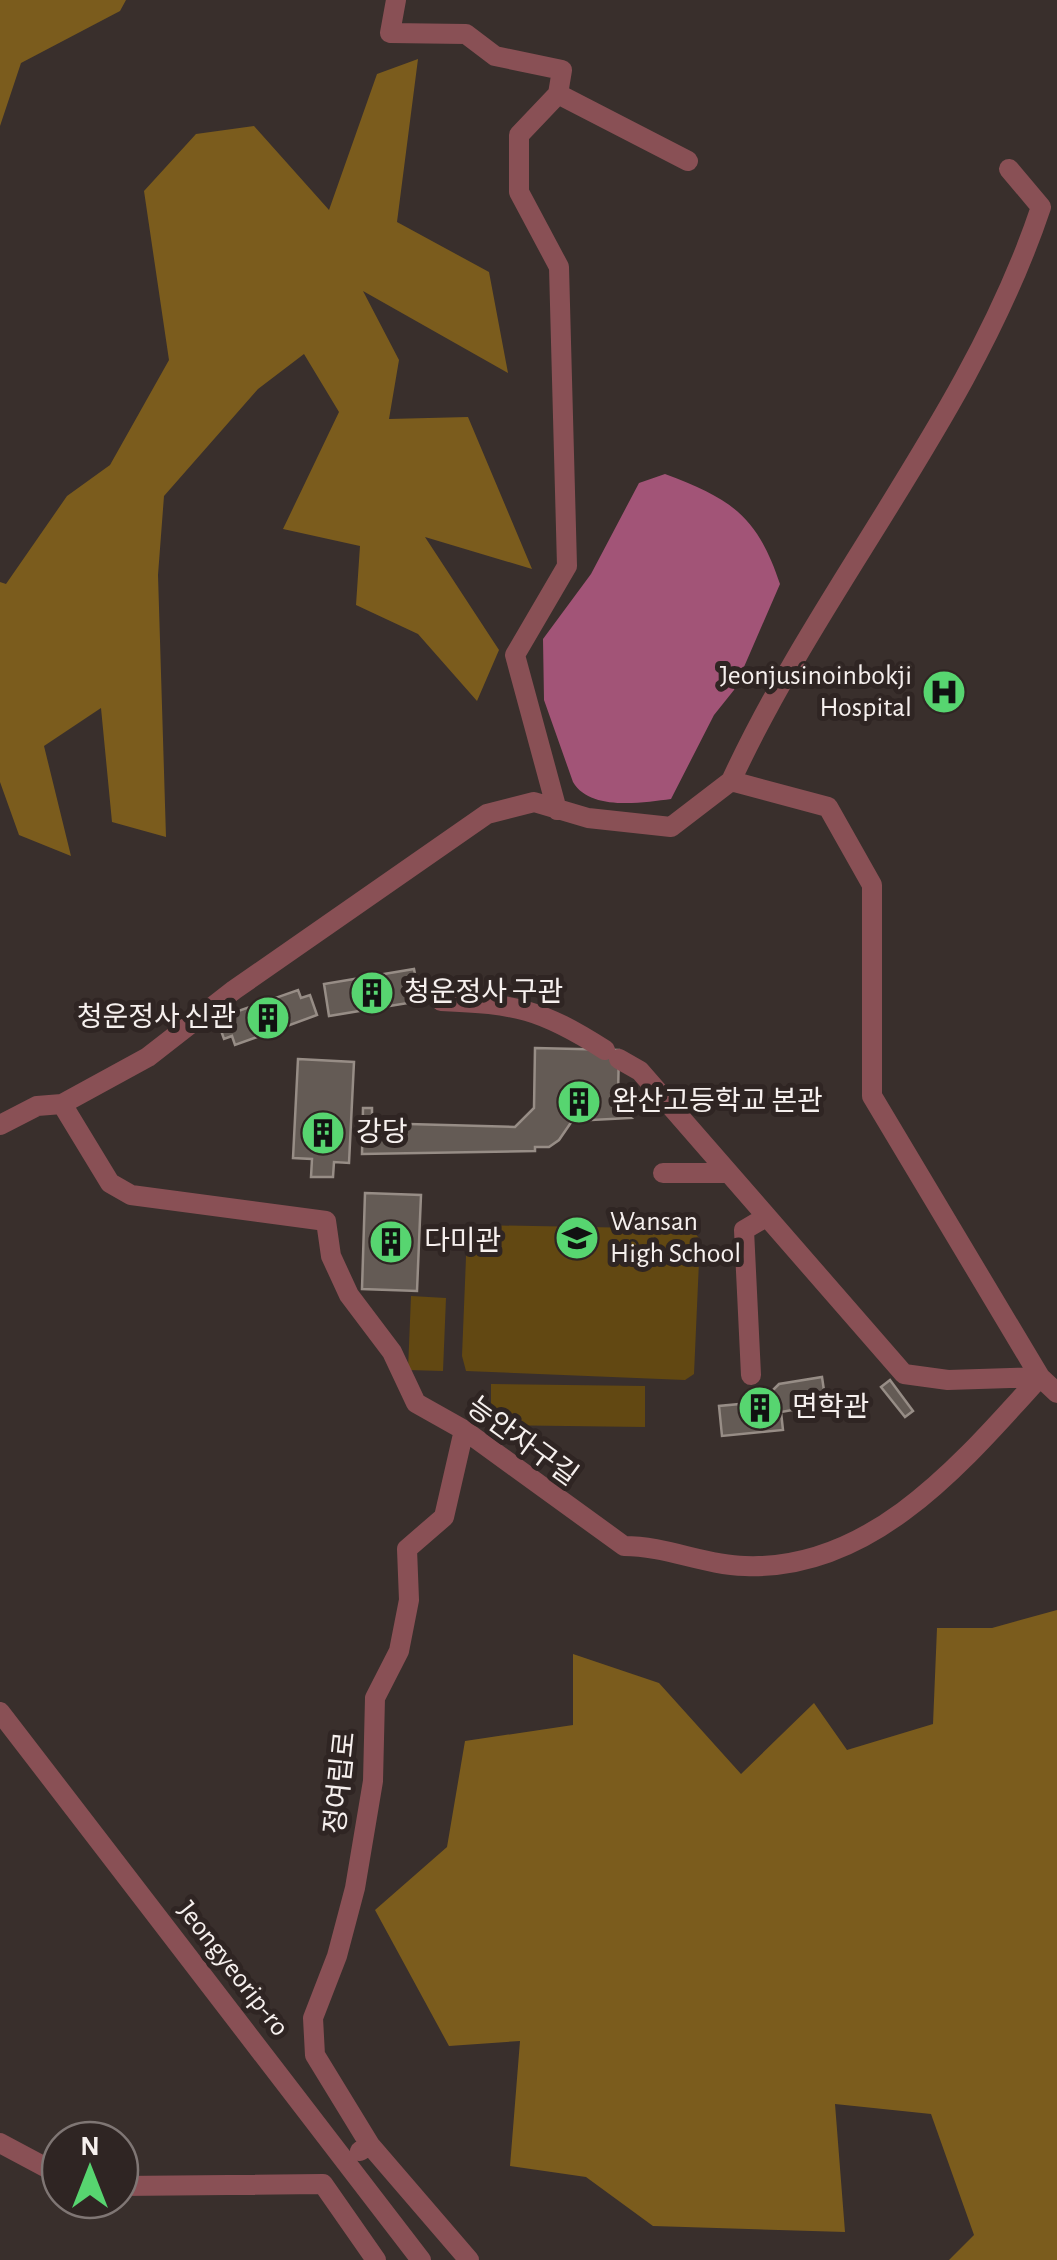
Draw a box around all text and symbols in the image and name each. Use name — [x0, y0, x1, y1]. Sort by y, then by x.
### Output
place label: Jeonjusinoinbokji Hospital — [720, 662, 912, 722]
hospital icon: Jeonjusinoinbokji Hospital — [921, 669, 967, 715]
building icon: 청운정사 구관 — [349, 970, 395, 1016]
place label: 청운정사 구관 — [404, 977, 563, 1007]
building icon: 청운정사 신관 — [245, 995, 291, 1041]
place label: 청운정사 신관 — [77, 1002, 236, 1032]
building icon: 완산고등학교 본관 — [556, 1079, 602, 1125]
place label: 완산고등학교 본관 — [612, 1086, 823, 1116]
building icon: 강당 — [300, 1110, 346, 1156]
place label: 강당 — [356, 1117, 408, 1147]
place label: Wansan High School — [610, 1208, 741, 1268]
school or university icon: Wansan High School — [554, 1215, 600, 1261]
building icon: 다미관 — [368, 1219, 414, 1265]
place label: 다미관 — [424, 1226, 501, 1256]
building icon: 면학관 — [737, 1385, 783, 1431]
street label: 능안자구길 — [462, 1391, 584, 1491]
place label: 면학관 — [792, 1392, 869, 1422]
street label: 정여립로 — [320, 1730, 360, 1836]
street label: Jeongyeorip-ro — [172, 1897, 294, 2041]
north arrow — [40, 2120, 140, 2220]
text: N — [80, 2133, 100, 2161]

